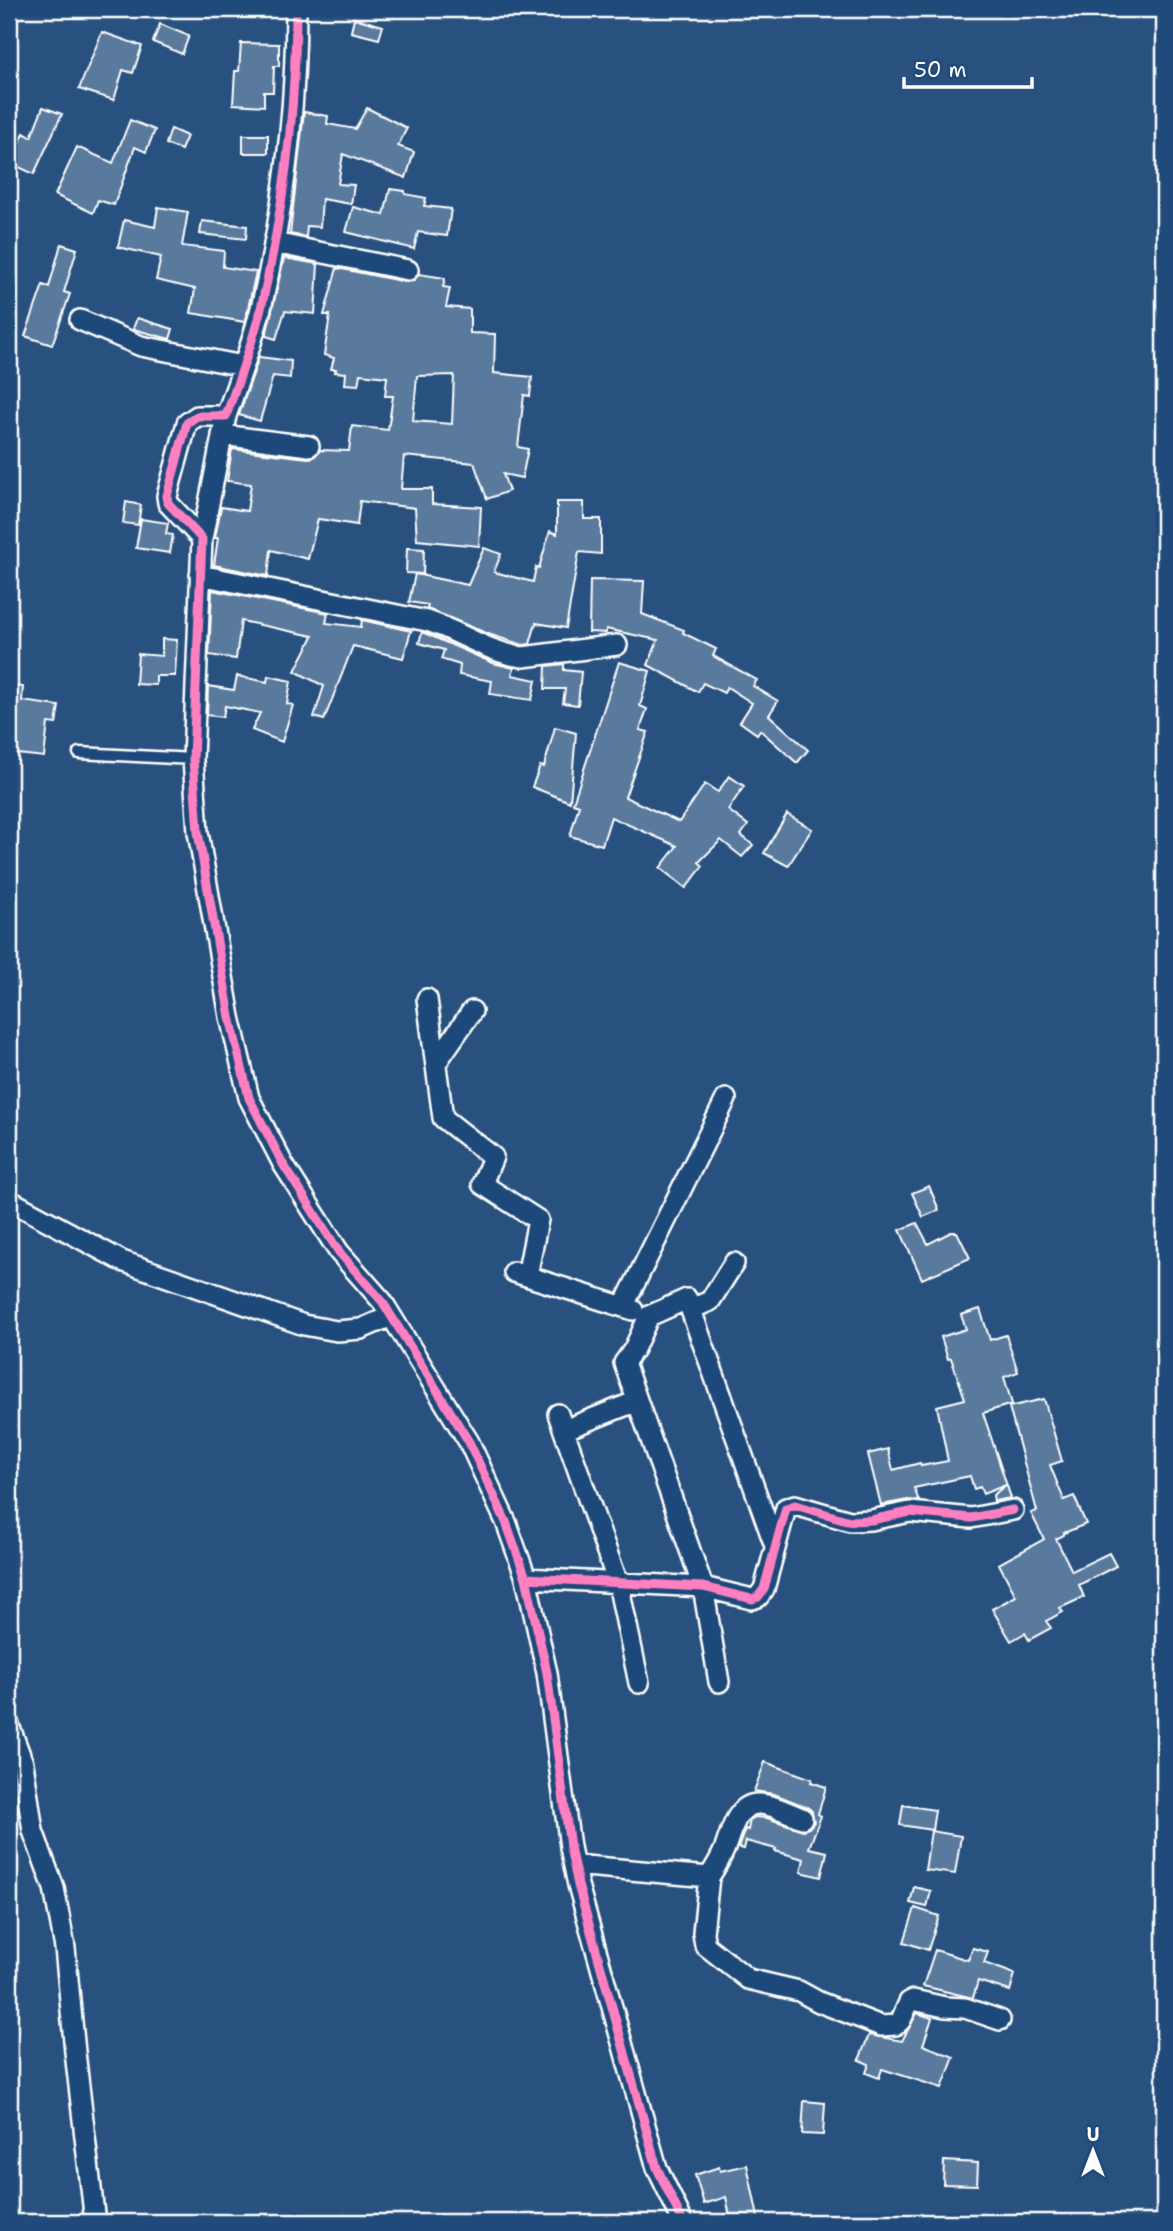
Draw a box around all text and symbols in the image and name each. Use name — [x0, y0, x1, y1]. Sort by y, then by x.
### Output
scale bar — [904, 46, 1031, 90]
text: 50 m — [914, 56, 967, 84]
north arrow — [1058, 2116, 1128, 2186]
text: U — [1087, 2122, 1100, 2147]

